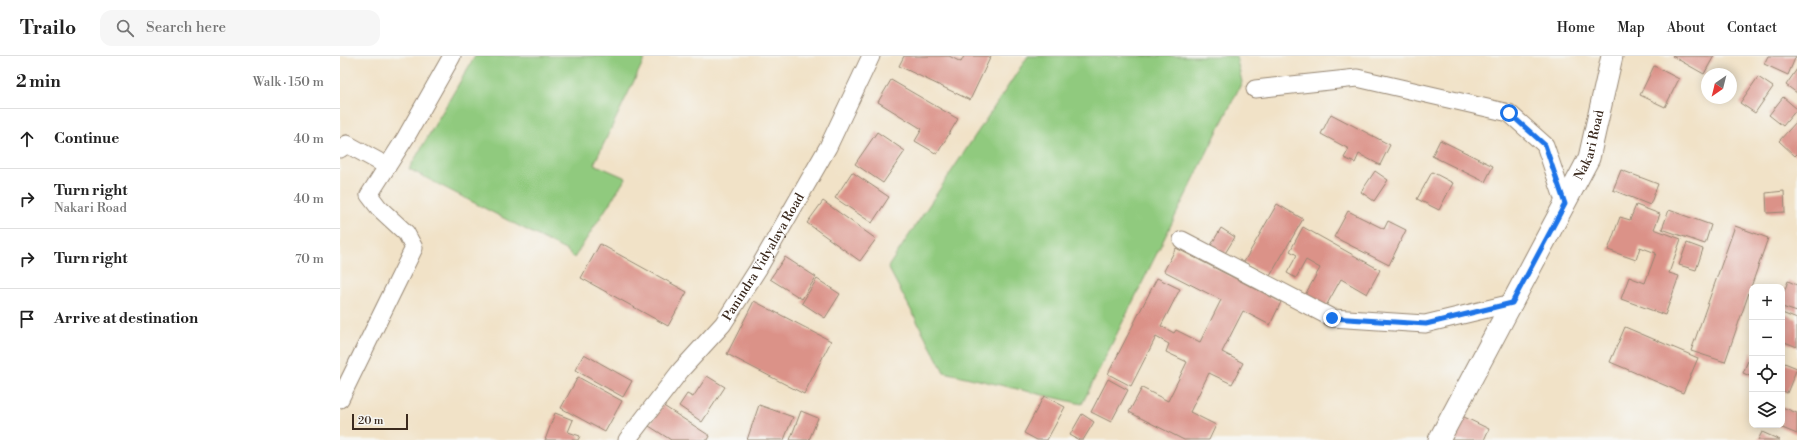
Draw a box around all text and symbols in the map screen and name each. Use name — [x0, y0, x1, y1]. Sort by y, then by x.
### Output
search box — [100, 10, 380, 46]
text: Trailo — [20, 16, 76, 40]
icon: search — [114, 17, 136, 39]
text: Search here — [146, 18, 226, 37]
text: Home — [1557, 19, 1595, 37]
text: Map — [1617, 19, 1645, 37]
text: About — [1667, 19, 1705, 37]
text: Contact — [1727, 19, 1777, 37]
north arrow — [1701, 68, 1737, 104]
text: 2 min — [16, 71, 61, 93]
text: Walk · 150 m — [253, 74, 324, 90]
route start — [1500, 104, 1518, 122]
street label: Nakari Road — [1571, 108, 1608, 183]
icon: ahead — [16, 128, 38, 150]
text: Continue — [54, 129, 119, 148]
text: 40 m — [294, 131, 324, 147]
text: Turn right — [54, 181, 128, 200]
icon: right — [16, 188, 38, 210]
street label: Panindra Vidyalaya Road — [719, 190, 808, 324]
text: 40 m — [294, 191, 324, 207]
text: Nakari Road — [54, 200, 127, 216]
icon: right — [16, 248, 38, 270]
text: Turn right — [54, 249, 128, 268]
text: 70 m — [295, 251, 324, 267]
map controls — [1749, 284, 1785, 428]
button: + — [1749, 284, 1785, 320]
icon: arrive — [16, 308, 38, 330]
text: Arrive at destination — [54, 309, 198, 328]
route end — [1323, 309, 1341, 327]
button: − — [1749, 320, 1785, 356]
button: locate — [1749, 356, 1785, 392]
button: layers — [1749, 392, 1785, 428]
scale bar — [352, 412, 408, 431]
text: 20 m — [358, 414, 383, 428]

